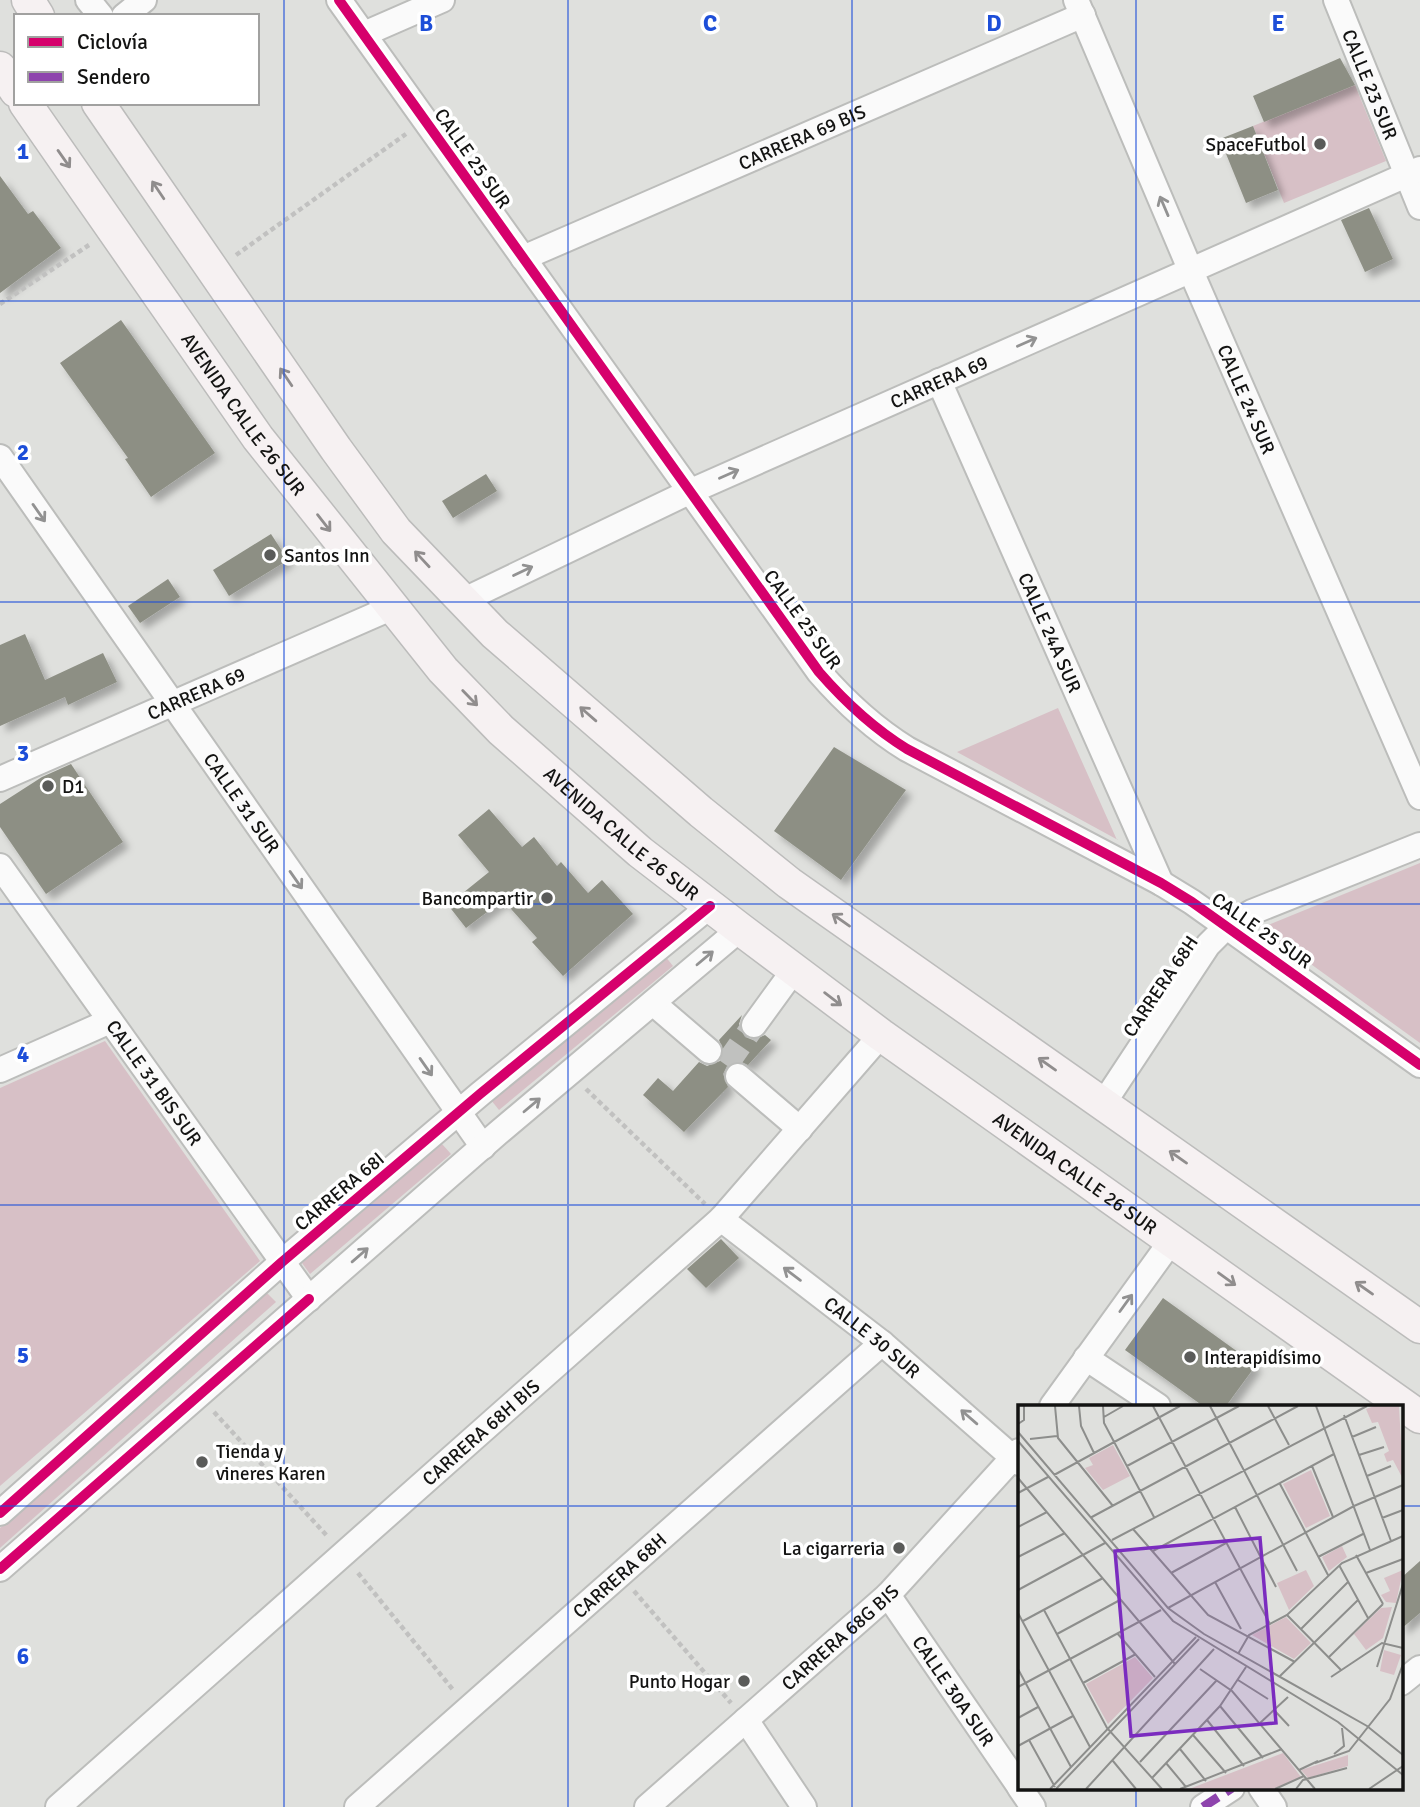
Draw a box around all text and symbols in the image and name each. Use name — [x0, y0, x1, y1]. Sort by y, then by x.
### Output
text: B — [419, 9, 433, 38]
text: C — [703, 9, 717, 38]
text: D — [986, 9, 1002, 38]
text: E — [1271, 9, 1285, 38]
legend — [14, 14, 259, 105]
street label: CALLE 23 SUR — [1336, 26, 1402, 143]
text: Ciclovía — [77, 29, 148, 55]
text: Sendero — [77, 64, 151, 90]
street label: CARRERA 69 BIS — [735, 100, 870, 176]
street label: CALLE 25 SUR — [429, 104, 516, 213]
place label: SpaceFutbol — [1206, 133, 1306, 157]
marker: SpaceFutbol — [1312, 136, 1328, 152]
text: 1 — [17, 137, 29, 166]
one-way arrow — [57, 149, 71, 168]
one-way arrow — [151, 180, 165, 200]
one-way arrow — [1156, 196, 1169, 218]
street label: AVENIDA CALLE 26 SUR — [175, 328, 310, 501]
one-way arrow — [1015, 335, 1037, 348]
street label: CALLE 24 SUR — [1211, 341, 1280, 458]
street label: CARRERA 69 — [887, 350, 992, 415]
one-way arrow — [279, 368, 293, 387]
text: 2 — [17, 438, 29, 467]
one-way arrow — [718, 467, 739, 480]
one-way arrow — [32, 503, 46, 522]
one-way arrow — [317, 514, 332, 532]
place label: Santos Inn — [284, 544, 370, 568]
marker: Santos Inn — [262, 547, 278, 563]
one-way arrow — [414, 551, 431, 568]
one-way arrow — [512, 564, 533, 577]
street label: CALLE 25 SUR — [758, 565, 846, 674]
street label: CALLE 24A SUR — [1012, 569, 1086, 697]
street label: CARRERA 69 — [144, 662, 249, 726]
one-way arrow — [461, 689, 478, 706]
one-way arrow — [580, 706, 597, 723]
text: 3 — [17, 739, 29, 768]
street label: CALLE 31 SUR — [198, 749, 285, 858]
street label: AVENIDA CALLE 26 SUR — [538, 762, 703, 906]
place label: D1 — [62, 775, 85, 799]
marker: D1 — [40, 778, 56, 794]
one-way arrow — [289, 870, 303, 889]
place label: Bancompartir — [422, 887, 533, 911]
street label: CALLE 25 SUR — [1207, 887, 1316, 974]
marker: Bancompartir — [539, 890, 555, 906]
one-way arrow — [832, 912, 851, 927]
street label: CARRERA 68H — [1118, 931, 1204, 1042]
one-way arrow — [696, 950, 714, 966]
one-way arrow — [824, 991, 843, 1006]
street label: CALLE 31 BIS SUR — [101, 1016, 207, 1151]
text: 4 — [17, 1040, 29, 1069]
one-way arrow — [419, 1056, 433, 1076]
one-way arrow — [1038, 1057, 1057, 1072]
one-way arrow — [522, 1097, 540, 1113]
street label: AVENIDA CALLE 26 SUR — [988, 1107, 1162, 1240]
street label: CARRERA 68I — [290, 1147, 389, 1236]
one-way arrow — [1169, 1150, 1188, 1164]
one-way arrow — [351, 1247, 369, 1263]
one-way arrow — [783, 1266, 802, 1281]
one-way arrow — [1217, 1272, 1236, 1287]
one-way arrow — [1355, 1281, 1374, 1295]
street label: CALLE 30 SUR — [819, 1292, 925, 1384]
one-way arrow — [1119, 1294, 1133, 1313]
text: 5 — [17, 1341, 29, 1370]
place label: Interapidísimo — [1204, 1346, 1321, 1370]
marker: Interapidísimo — [1182, 1349, 1198, 1365]
street label: CARRERA 68H BIS — [418, 1374, 545, 1491]
inset map — [1018, 1405, 1402, 1790]
one-way arrow — [960, 1409, 978, 1425]
place label: Tienda y vineres Karen — [216, 1440, 326, 1486]
marker: Tienda y vineres Karen — [194, 1454, 210, 1470]
street label: CARRERA 68H — [568, 1528, 672, 1624]
place label: La cigarreria — [782, 1537, 885, 1561]
marker: La cigarreria — [891, 1540, 907, 1556]
street label: CARRERA 68G BIS — [777, 1580, 905, 1696]
street label: CALLE 30A SUR — [907, 1631, 999, 1751]
text: 6 — [17, 1642, 29, 1671]
place label: Punto Hogar — [629, 1670, 730, 1694]
marker: Punto Hogar — [736, 1673, 752, 1689]

